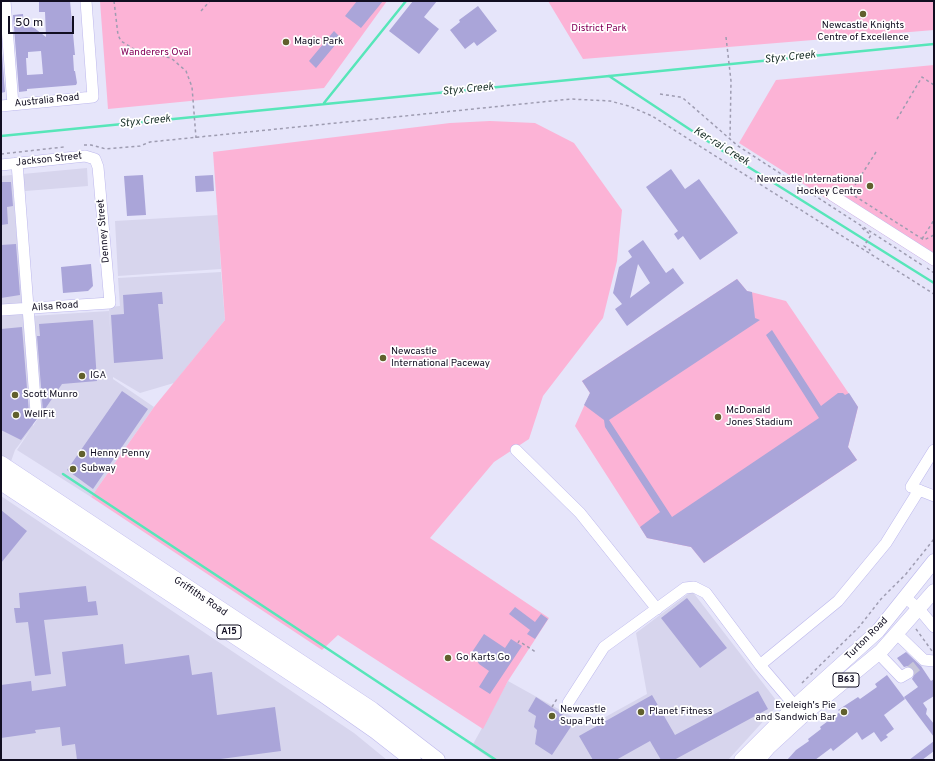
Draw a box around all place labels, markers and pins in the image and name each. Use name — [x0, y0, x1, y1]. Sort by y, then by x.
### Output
marker: Newcastle Knights Centre of Excellence — [858, 9, 868, 19]
place label: Newcastle Knights Centre of Excellence — [817, 20, 909, 44]
place label: Magic Park — [294, 36, 343, 48]
marker: Magic Park — [281, 37, 291, 47]
place label: Newcastle International Hockey Centre — [757, 174, 862, 198]
marker: Newcastle International Hockey Centre — [865, 181, 875, 191]
place label: Newcastle International Paceway — [391, 346, 490, 370]
marker: Newcastle International Paceway — [378, 353, 388, 363]
place label: IGA — [90, 370, 106, 382]
marker: IGA — [77, 371, 87, 381]
place label: Scott Munro — [23, 389, 78, 401]
marker: Scott Munro — [10, 390, 20, 400]
place label: McDonald Jones Stadium — [726, 405, 792, 428]
place label: WellFit — [24, 409, 55, 421]
marker: WellFit — [11, 410, 21, 420]
marker: McDonald Jones Stadium — [713, 412, 723, 422]
place label: Henny Penny — [90, 448, 150, 460]
marker: Henny Penny — [77, 449, 87, 459]
place label: Subway — [81, 463, 116, 475]
marker: Subway — [68, 464, 78, 474]
place label: Go Karts Go — [456, 652, 510, 664]
marker: Go Karts Go — [443, 653, 453, 663]
place label: Eveleigh's Pie and Sandwich Bar — [755, 700, 836, 724]
place label: Newcastle Supa Putt — [560, 704, 606, 728]
place label: Planet Fitness — [649, 706, 712, 718]
marker: Planet Fitness — [636, 707, 646, 717]
marker: Eveleigh's Pie and Sandwich Bar — [839, 707, 849, 717]
marker: Newcastle Supa Putt — [547, 711, 557, 721]

